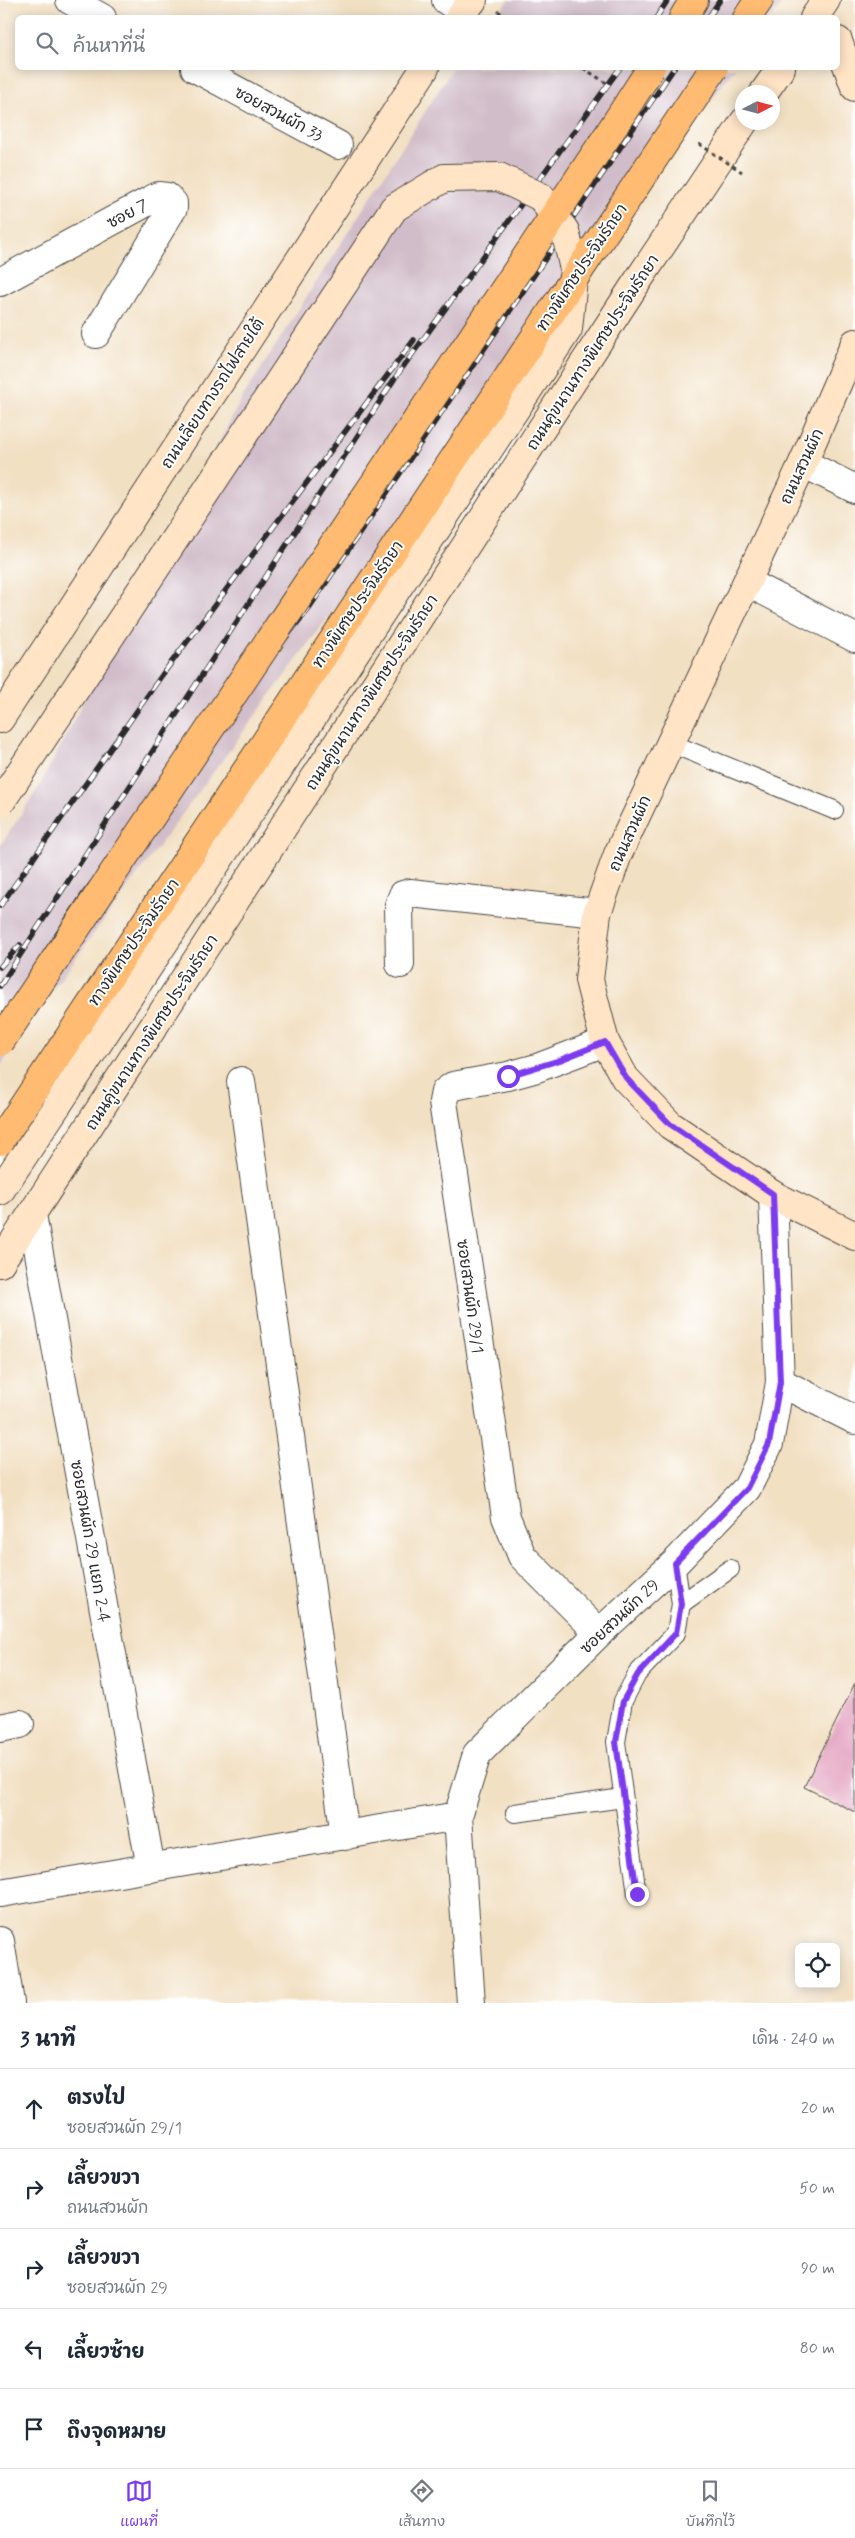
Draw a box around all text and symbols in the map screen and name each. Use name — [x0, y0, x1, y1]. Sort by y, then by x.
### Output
search box — [15, 15, 840, 70]
icon: search — [33, 29, 61, 57]
text: ค้นหาที่นี่ — [73, 34, 145, 59]
street label: ซอยสวนผัก 33 — [230, 81, 327, 147]
north arrow — [735, 85, 780, 130]
street label: ซอย 7 — [103, 195, 152, 234]
street label: ทางพิเศษประจิมรัถยา — [531, 199, 633, 336]
street label: ถนนคู่ขนานทางพิเศษประจิมรัถยา — [520, 250, 665, 455]
street label: ถนนเลียบทางรถไฟสายใต้ — [155, 313, 270, 473]
street label: ถนนสวนผัก — [775, 425, 829, 508]
street label: ทางพิเศษประจิมรัถยา — [307, 536, 409, 673]
street label: ถนนคู่ขนานทางพิเศษประจิมรัถยา — [299, 590, 444, 795]
street label: ถนนสวนผัก — [603, 792, 656, 875]
street label: ทางพิเศษประจิมรัถยา — [83, 874, 185, 1011]
street label: ถนนคู่ขนานทางพิเศษประจิมรัถยา — [79, 930, 224, 1135]
route start — [497, 1065, 520, 1088]
street label: ซอยสวนผัก 29/1 — [451, 1238, 489, 1355]
street label: ซอยสวนผัก 29 แยก 2-4 — [65, 1458, 115, 1624]
street label: ซอยสวนผัก 29 — [575, 1574, 664, 1659]
route end — [626, 1883, 649, 1906]
map controls — [795, 1943, 840, 1988]
button: locate — [795, 1943, 840, 1988]
text: 3 นาที — [20, 2026, 76, 2054]
text: เดิน · 240 m — [752, 2029, 835, 2050]
text: ตรงไป — [67, 2086, 125, 2111]
icon: ahead — [20, 2095, 48, 2123]
text: 20 m — [801, 2098, 835, 2119]
text: ซอยสวนผัก 29/1 — [67, 2118, 182, 2139]
text: เลี้ยวขวา — [67, 2166, 140, 2191]
icon: right — [20, 2175, 48, 2203]
text: 50 m — [799, 2178, 835, 2199]
text: ถนนสวนผัก — [67, 2198, 148, 2219]
text: เลี้ยวขวา — [67, 2246, 140, 2271]
icon: right — [20, 2255, 48, 2283]
text: 90 m — [801, 2258, 835, 2279]
text: ซอยสวนผัก 29 — [67, 2278, 168, 2299]
icon: left — [20, 2335, 48, 2363]
text: 80 m — [800, 2338, 835, 2359]
text: เลี้ยวซ้าย — [67, 2340, 144, 2365]
icon: arrive — [20, 2415, 48, 2443]
text: ถึงจุดหมาย — [67, 2420, 166, 2445]
tab: แผนที่ — [120, 2477, 158, 2531]
tab: เส้นทาง — [399, 2477, 445, 2531]
tab: บันทึกไว้ — [686, 2477, 735, 2531]

